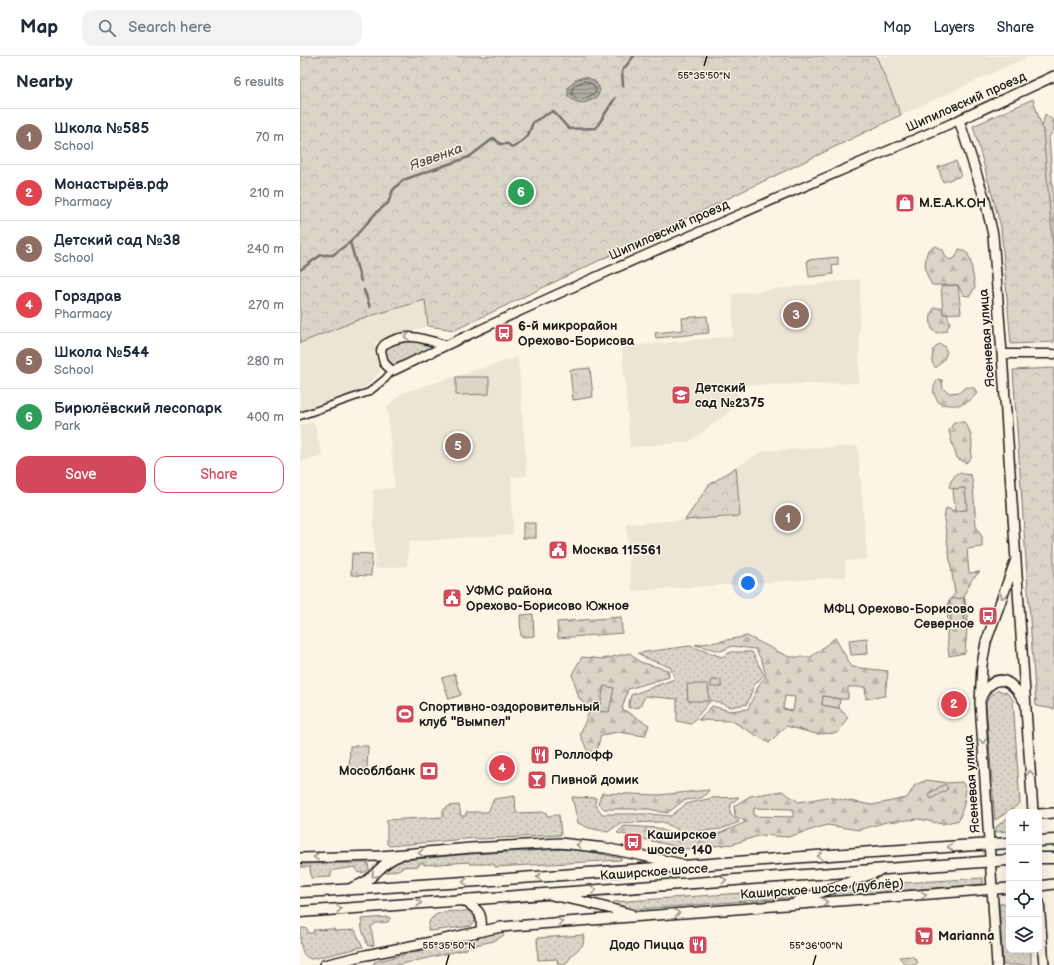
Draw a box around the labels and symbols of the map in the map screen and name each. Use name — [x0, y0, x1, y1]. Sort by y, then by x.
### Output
street label: Шипиловский проезд — [903, 68, 1029, 136]
text: 55°35'50"N — [678, 70, 730, 82]
water label: Язвенка — [406, 140, 465, 175]
pin: 6 — [508, 177, 534, 207]
shop icon: М.Е.А.К.ОН — [894, 192, 916, 214]
place label: М.Е.А.К.ОН — [919, 195, 986, 211]
street label: Шипиловский проезд — [606, 196, 732, 264]
street label: Ясеневая улица — [976, 288, 998, 388]
pin: 3 — [783, 300, 809, 330]
place label: 6-й микрорайон Орехово-Борисова — [518, 318, 635, 349]
bus stop icon: 6-й микрорайон Орехово-Борисова — [493, 322, 515, 344]
one-way arrow — [404, 333, 410, 341]
place label: Детский сад №2375 — [695, 380, 765, 411]
school or university icon: Детский сад №2375 — [670, 384, 692, 406]
pin: 5 — [445, 431, 471, 461]
pin: 1 — [775, 503, 801, 533]
public building icon: Москва 115561 — [547, 539, 569, 561]
place label: Москва 115561 — [572, 542, 661, 558]
your location — [738, 573, 758, 593]
place label: УФМС района Орехово-Борисово Южное — [466, 583, 629, 614]
public building icon: УФМС района Орехово-Борисово Южное — [441, 587, 463, 609]
one-way arrow — [999, 592, 1007, 599]
place label: МФЦ Орехово-Борисово Северное — [824, 601, 974, 632]
bus stop icon: МФЦ Орехово-Борисово Северное — [977, 605, 999, 627]
pin: 2 — [941, 689, 967, 719]
place label: Спортивно-оздоровительный клуб "Вымпел" — [419, 699, 600, 730]
sports icon: Спортивно-оздоровительный клуб "Вымпел" — [394, 703, 416, 725]
street label: Ясеневая улица — [961, 734, 983, 834]
one-way arrow — [978, 738, 987, 744]
restaurant icon: Роллофф — [529, 744, 551, 766]
place label: Роллофф — [554, 747, 613, 763]
pin: 4 — [489, 753, 515, 783]
bank icon: Мособлбанк — [418, 760, 440, 782]
place label: Мособлбанк — [339, 763, 416, 779]
bar icon: Пивной домик — [526, 769, 548, 791]
one-way arrow — [1025, 770, 1034, 776]
place label: Пивной домик — [551, 772, 640, 788]
place label: Каширское шоссе, 140 — [647, 827, 716, 858]
bus stop icon: Каширское шоссе, 140 — [622, 831, 644, 853]
one-way arrow — [576, 840, 582, 849]
one-way arrow — [947, 842, 953, 851]
one-way arrow — [418, 848, 424, 857]
one-way arrow — [817, 851, 823, 860]
one-way arrow — [313, 853, 319, 861]
street label: Каширское шоссе — [600, 860, 708, 884]
one-way arrow — [371, 870, 379, 878]
one-way arrow — [536, 873, 542, 881]
street label: Каширское шоссе (дублёр) — [740, 875, 905, 903]
one-way arrow — [721, 876, 727, 885]
one-way arrow — [462, 878, 468, 886]
one-way arrow — [591, 885, 597, 894]
one-way arrow — [921, 890, 927, 899]
one-way arrow — [822, 898, 828, 907]
one-way arrow — [416, 899, 422, 908]
one-way arrow — [336, 904, 342, 913]
one-way arrow — [674, 909, 680, 918]
one-way arrow — [557, 918, 563, 927]
supermarket icon: Marianna — [913, 925, 935, 947]
place label: Marianna — [938, 928, 994, 944]
restaurant icon: Додо Пицца — [687, 934, 709, 956]
place label: Додо Пицца — [609, 937, 684, 953]
text: 55°35'50"N — [423, 940, 475, 952]
text: 55°36'00"N — [789, 940, 843, 952]

